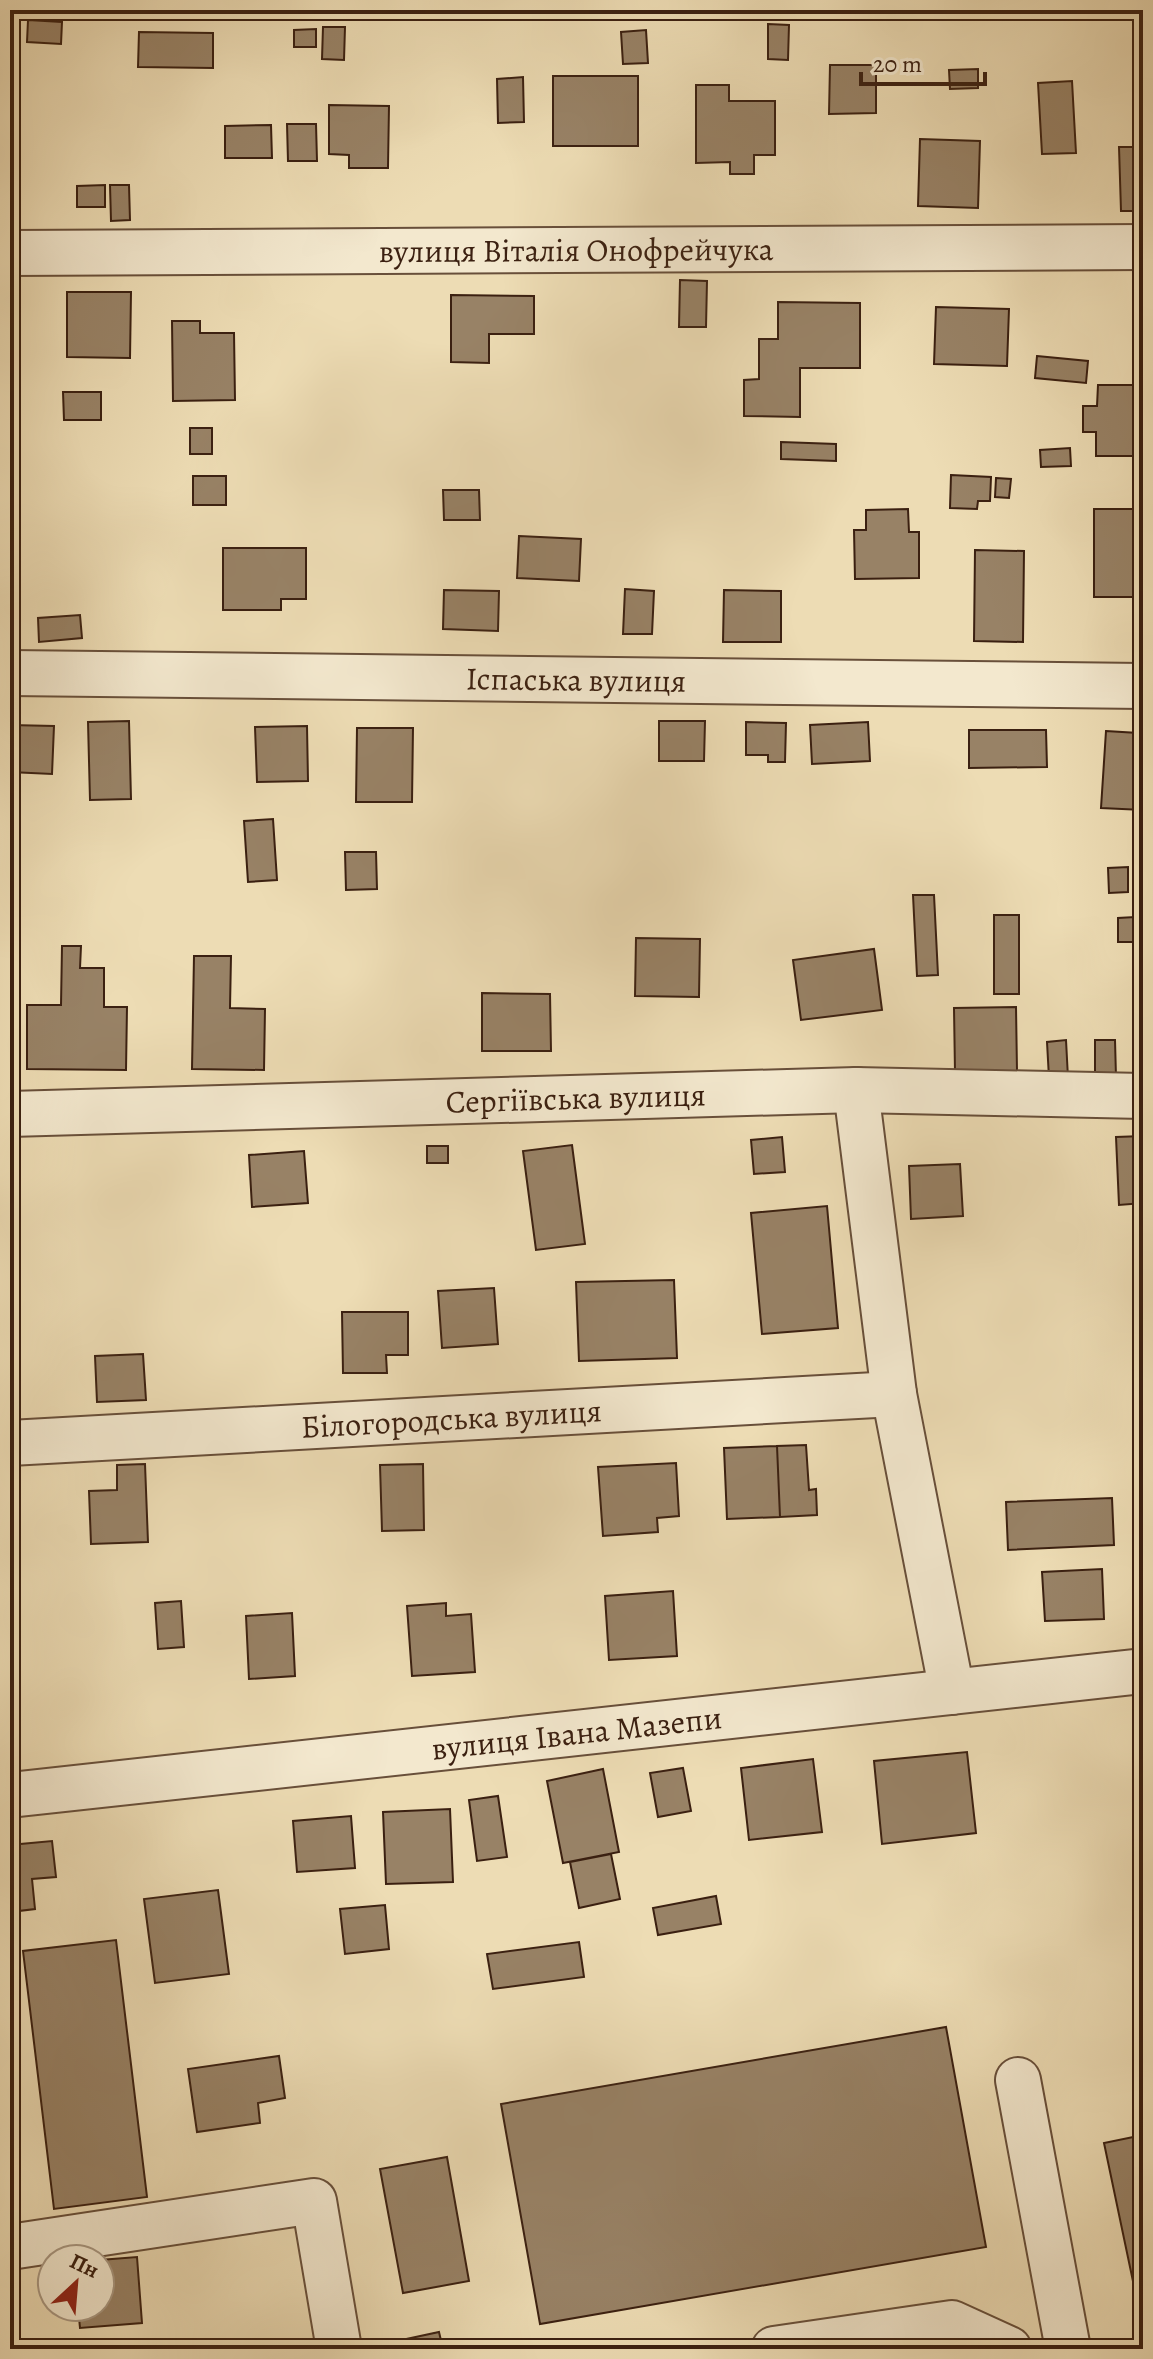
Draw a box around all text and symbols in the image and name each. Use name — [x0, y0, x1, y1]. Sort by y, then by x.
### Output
scale bar — [861, 36, 985, 86]
text: 20 m — [873, 48, 922, 80]
street label: вулиця Віталія Онофрейчука — [378, 227, 774, 273]
street label: Іспаська вулиця — [466, 656, 686, 703]
street label: Сергіївська вулиця — [445, 1072, 706, 1124]
street label: Білогородська вулиця — [300, 1388, 603, 1449]
street label: вулиця Івана Мазепи — [429, 1695, 724, 1771]
north arrow — [36, 2243, 116, 2323]
text: Пн — [65, 2246, 104, 2286]

